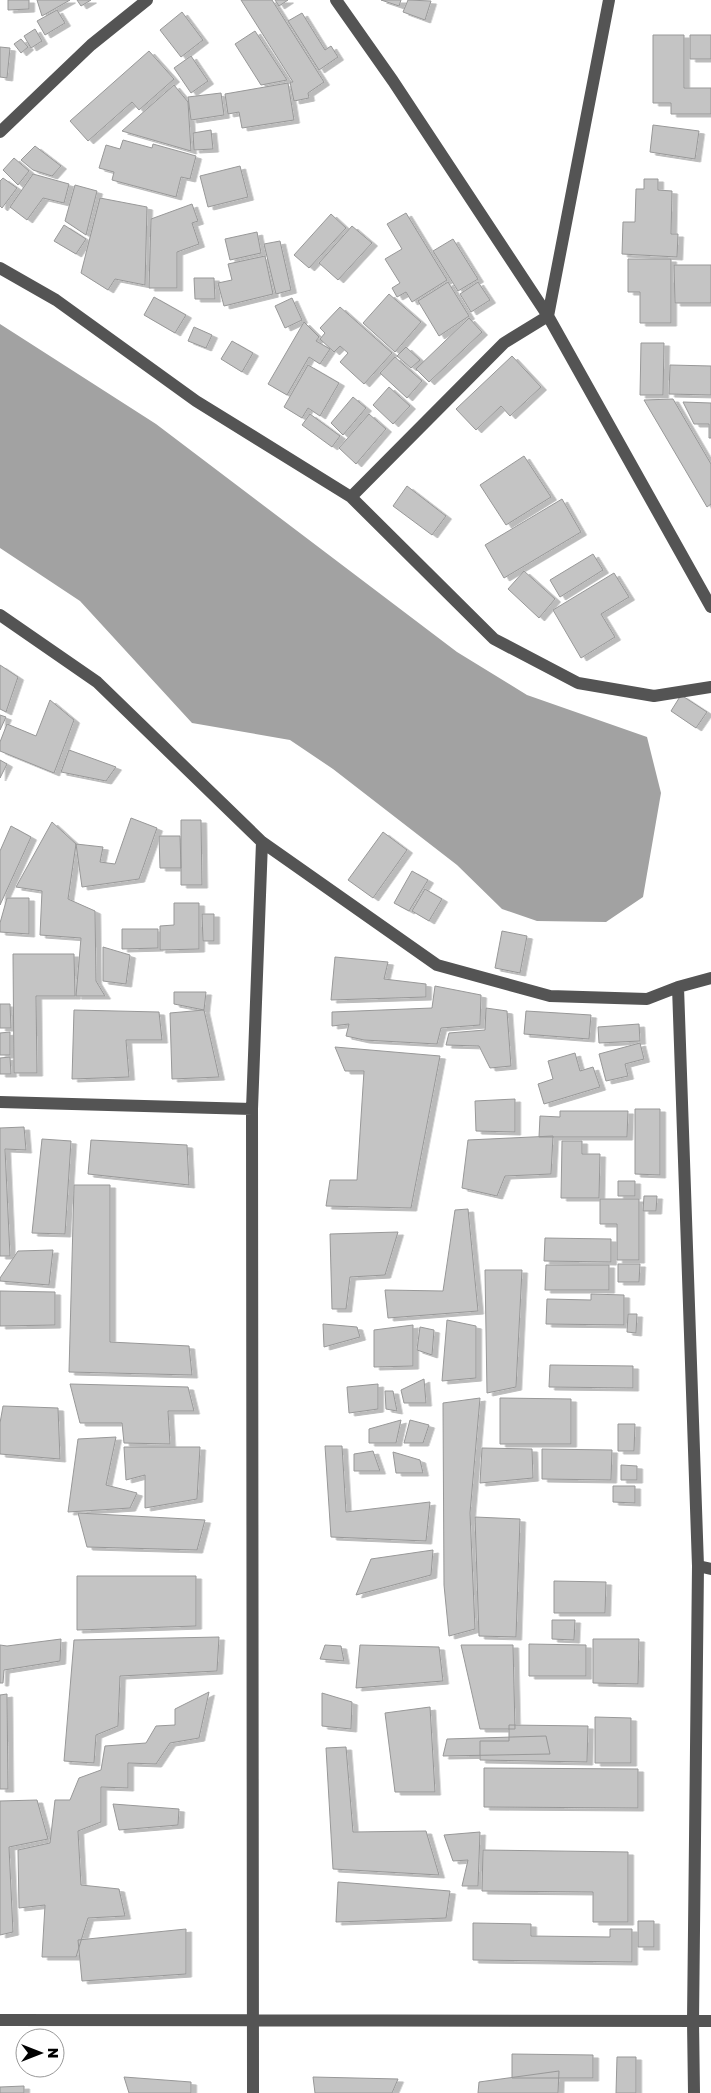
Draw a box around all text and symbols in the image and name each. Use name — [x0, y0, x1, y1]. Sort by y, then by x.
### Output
north arrow — [15, 2028, 65, 2078]
text: N — [45, 2048, 62, 2058]

